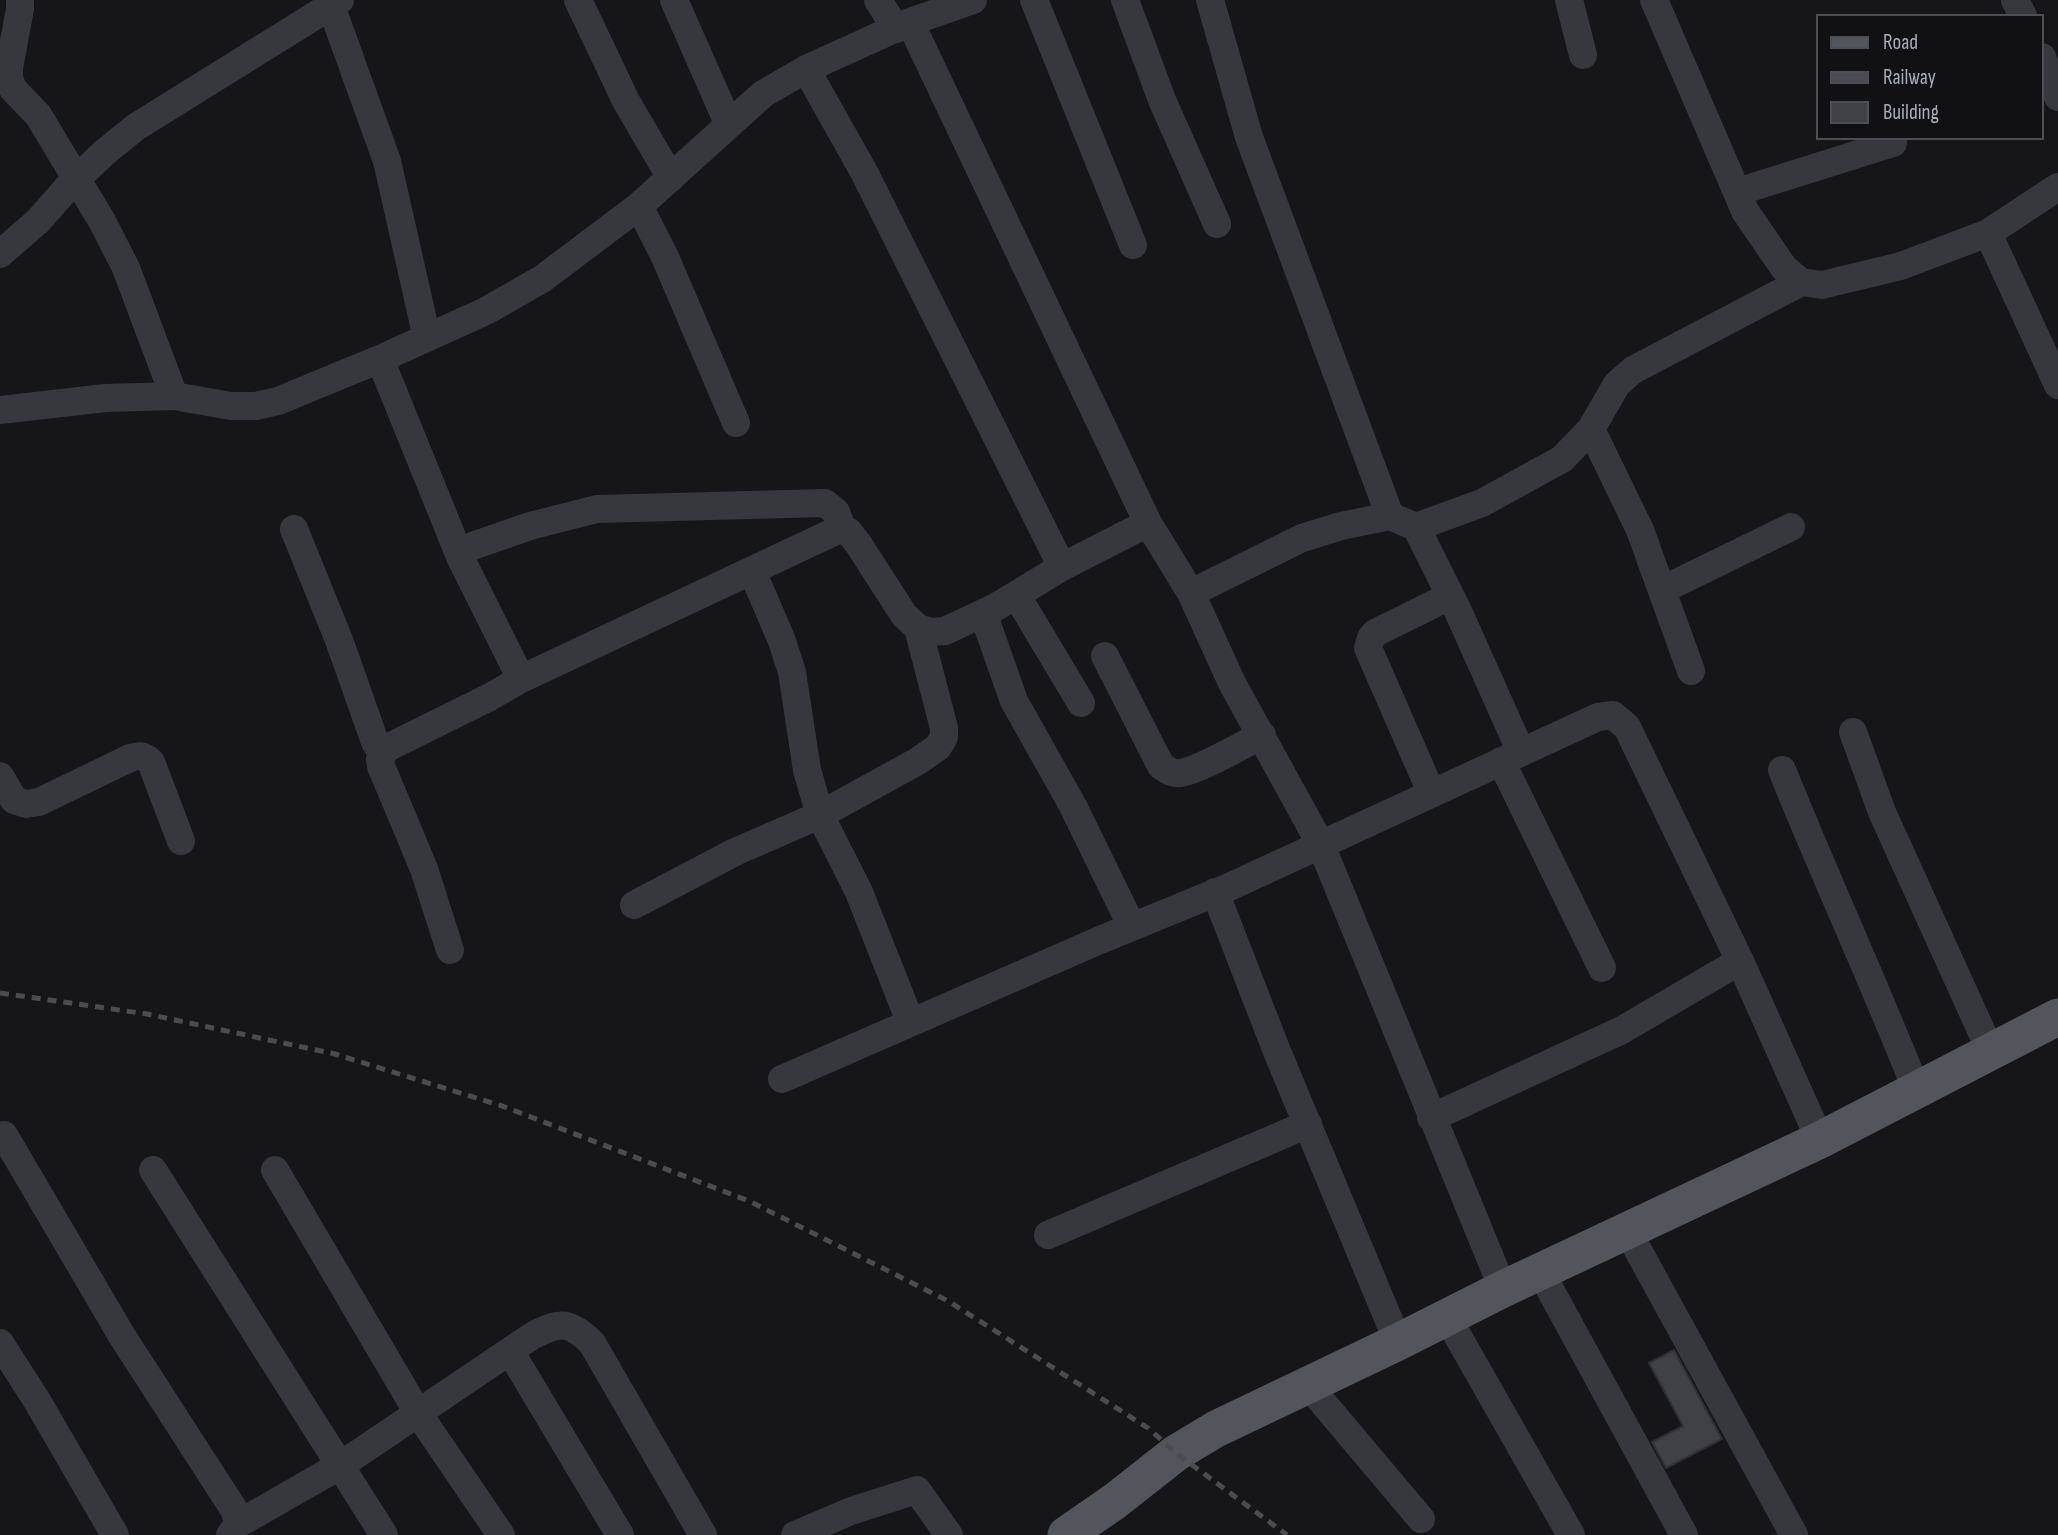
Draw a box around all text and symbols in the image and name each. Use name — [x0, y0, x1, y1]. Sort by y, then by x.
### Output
legend — [1816, 14, 2044, 140]
text: Road — [1883, 30, 1918, 55]
text: Railway — [1883, 65, 1936, 90]
text: Building — [1883, 100, 1939, 125]

